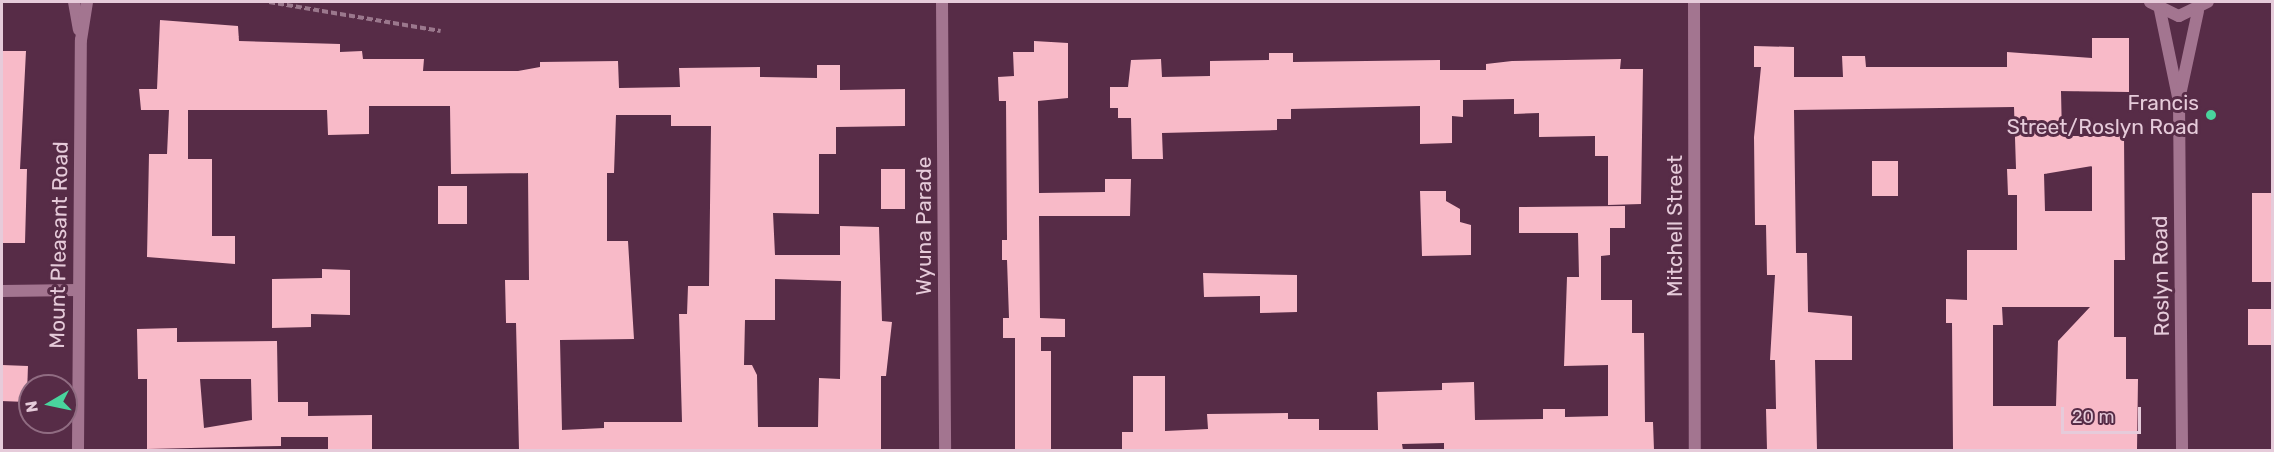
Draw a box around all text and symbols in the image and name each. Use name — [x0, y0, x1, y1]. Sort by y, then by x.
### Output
place label: Francis Street/Roslyn Road — [2007, 90, 2199, 140]
marker: Francis Street/Roslyn Road — [2204, 108, 2218, 122]
street label: Mount Pleasant Road — [45, 141, 73, 349]
street label: Mitchell Street — [1662, 155, 1688, 297]
street label: Wyuna Parade — [911, 156, 937, 296]
street label: Roslyn Road — [2147, 215, 2175, 337]
north arrow — [18, 374, 78, 434]
scale bar — [2064, 395, 2144, 433]
text: N — [21, 399, 42, 414]
text: 20 m — [2072, 406, 2114, 428]

